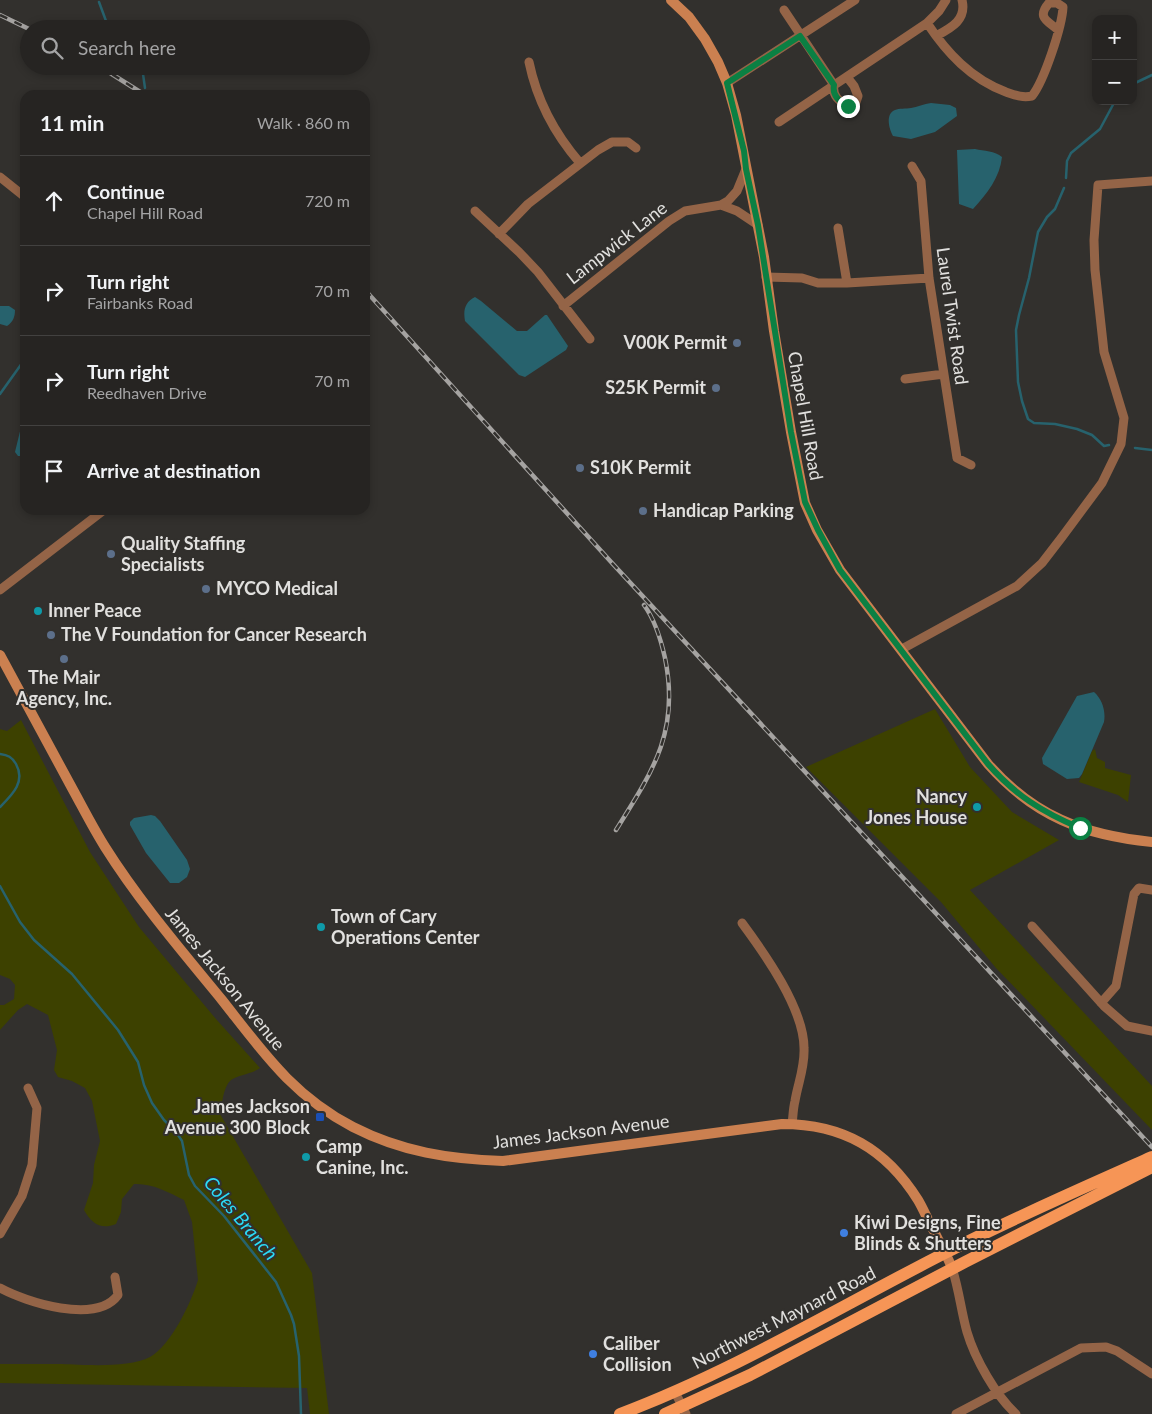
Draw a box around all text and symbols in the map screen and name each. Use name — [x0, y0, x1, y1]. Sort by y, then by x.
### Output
map controls — [1092, 15, 1137, 105]
button: + — [1092, 15, 1137, 60]
search box — [20, 20, 370, 75]
icon: search — [38, 34, 66, 62]
text: Search here — [78, 36, 176, 59]
button: − — [1092, 60, 1137, 105]
route end — [837, 95, 860, 118]
text: 11 min — [40, 110, 104, 135]
text: Walk · 860 m — [257, 113, 350, 132]
text: Continue — [87, 180, 165, 203]
icon: ahead — [40, 187, 68, 215]
text: 720 m — [305, 191, 350, 210]
street label: Lampwick Lane — [562, 196, 671, 288]
text: Chapel Hill Road — [87, 203, 203, 222]
street label: Laurel Twist Road — [932, 246, 974, 386]
text: Turn right — [87, 270, 169, 293]
icon: right — [40, 277, 68, 305]
text: 70 m — [314, 281, 350, 300]
text: Fairbanks Road — [87, 293, 193, 312]
place label: V00K Permit — [623, 331, 727, 353]
marker: V00K Permit — [731, 337, 743, 349]
street label: Chapel Hill Road — [784, 350, 828, 482]
text: Turn right — [87, 360, 169, 383]
icon: right — [40, 367, 68, 395]
text: 70 m — [314, 371, 350, 390]
place label: S25K Permit — [605, 376, 706, 398]
marker: S25K Permit — [710, 382, 722, 394]
text: Reedhaven Drive — [87, 383, 207, 402]
place label: S10K Permit — [590, 456, 691, 478]
icon: arrive — [40, 457, 68, 485]
text: Arrive at destination — [87, 459, 260, 482]
marker: S10K Permit — [574, 462, 586, 474]
place label: Handicap Parking — [653, 499, 794, 521]
marker: Handicap Parking — [637, 505, 649, 517]
place label: Quality Staffing Specialists — [121, 532, 246, 575]
marker: Quality Staffing Specialists — [105, 548, 117, 560]
place label: MYCO Medical — [216, 577, 338, 599]
marker: MYCO Medical — [200, 583, 212, 595]
place label: Inner Peace — [48, 599, 142, 621]
marker: Inner Peace — [32, 605, 44, 617]
place label: The V Foundation for Cancer Research — [61, 623, 367, 645]
marker: The V Foundation for Cancer Research — [45, 629, 57, 641]
marker: The Mair Agency, Inc. — [58, 653, 70, 665]
place label: The Mair Agency, Inc. — [15, 666, 112, 709]
place label: Nancy Jones House — [866, 785, 968, 828]
marker: Nancy Jones House — [971, 801, 983, 813]
route start — [1069, 817, 1092, 840]
street label: James Jackson Avenue — [161, 902, 290, 1054]
place label: Town of Cary Operations Center — [331, 905, 480, 948]
marker: Town of Cary Operations Center — [315, 921, 327, 933]
place label: James Jackson Avenue 300 Block — [164, 1095, 310, 1138]
street label: James Jackson Avenue — [491, 1109, 671, 1153]
marker: James Jackson Avenue 300 Block — [314, 1111, 326, 1123]
place label: Camp Canine, Inc. — [316, 1135, 408, 1178]
marker: Camp Canine, Inc. — [300, 1151, 312, 1163]
water label: Coles Branch — [200, 1171, 283, 1264]
place label: Kiwi Designs, Fine Blinds & Shutters — [854, 1211, 1001, 1254]
marker: Kiwi Designs, Fine Blinds & Shutters — [838, 1227, 850, 1239]
street label: Northwest Maynard Road — [688, 1261, 879, 1373]
place label: Caliber Collision — [603, 1332, 672, 1375]
marker: Caliber Collision — [587, 1348, 599, 1360]

